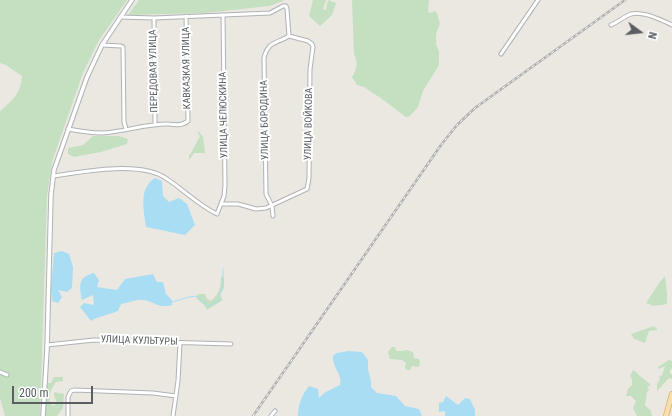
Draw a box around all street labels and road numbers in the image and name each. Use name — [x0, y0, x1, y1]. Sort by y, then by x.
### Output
street label: КАВКАЗКАЯ УЛИЦА — [180, 27, 194, 109]
street label: ПЕРЕДОВАЯ УЛИЦА — [147, 29, 161, 113]
street label: УЛИЦА ЧЕЛЮСКИНА — [217, 72, 231, 158]
street label: УЛИЦА БОРОДИНА — [258, 80, 272, 160]
street label: УЛИЦА ВОЙКОВА — [302, 88, 316, 160]
street label: УЛИЦА КУЛЬТУРЫ — [100, 334, 178, 348]

